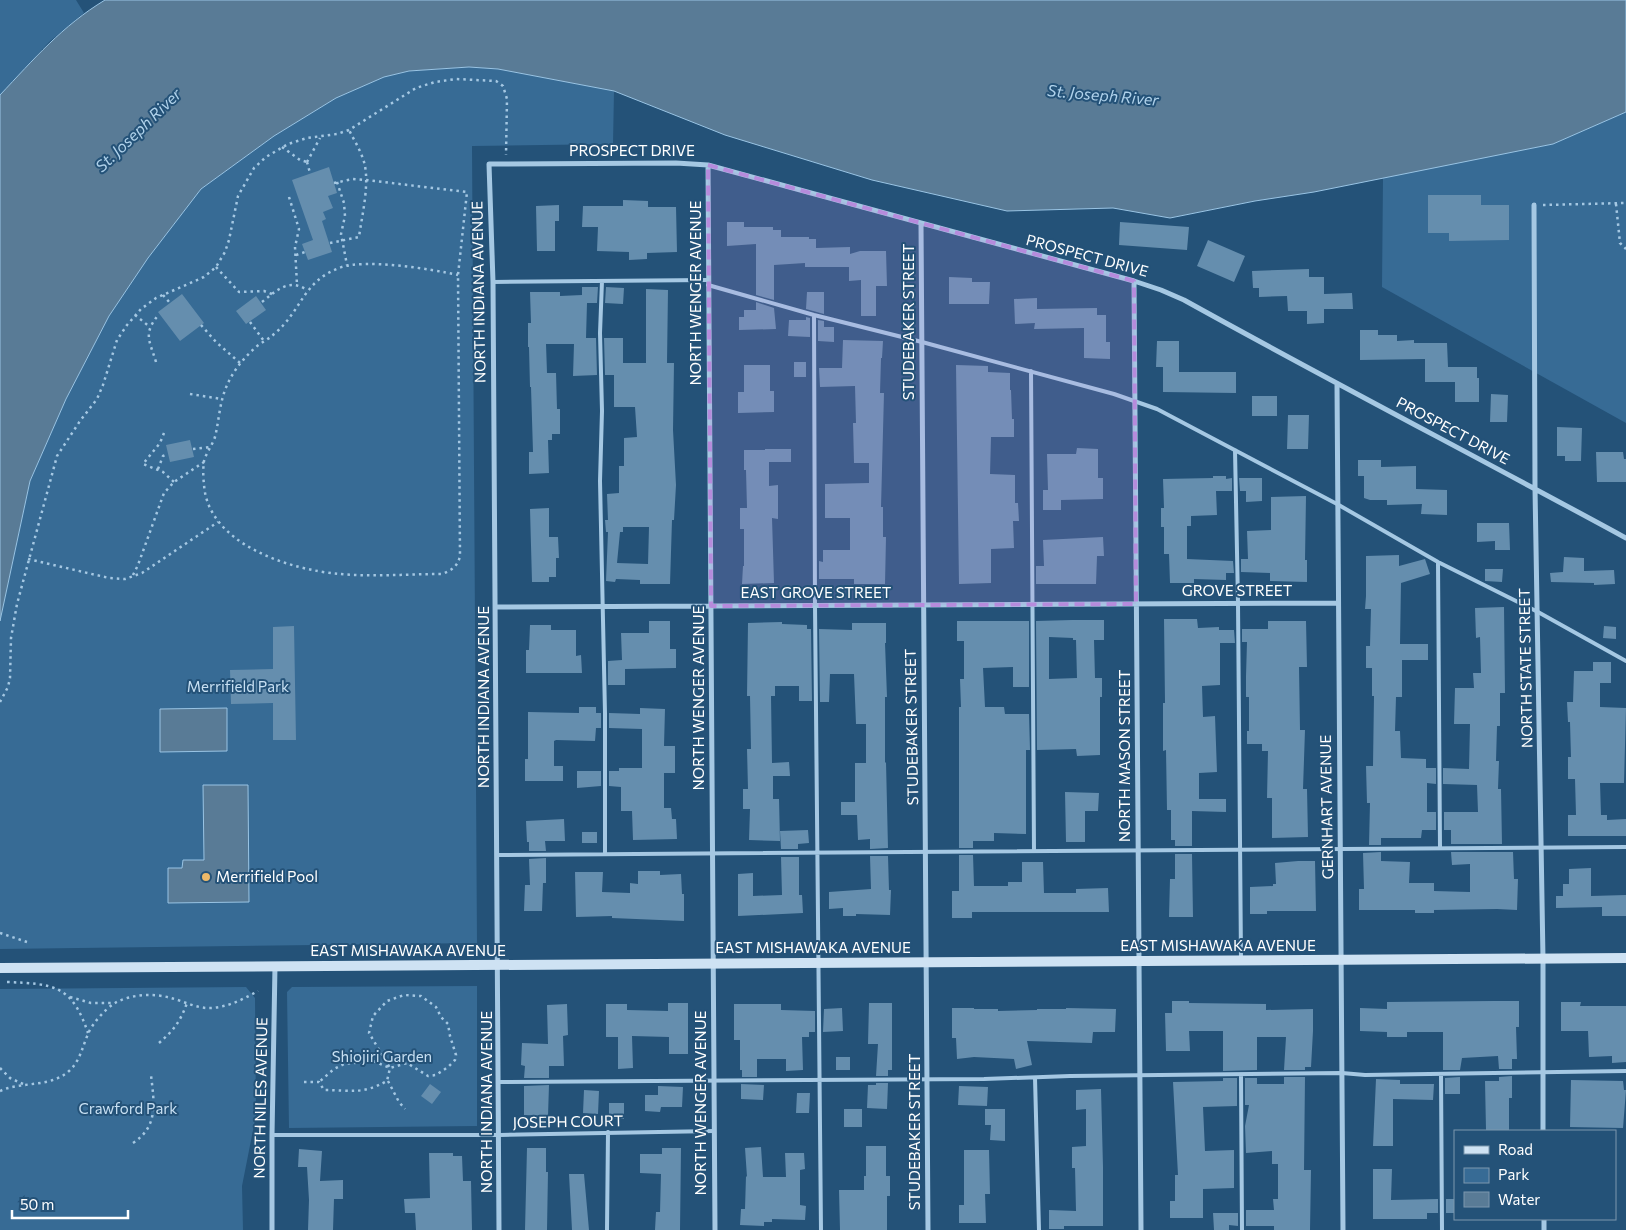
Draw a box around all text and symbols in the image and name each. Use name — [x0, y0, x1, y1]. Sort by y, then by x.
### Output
water label: St. Joseph River — [1047, 80, 1160, 109]
water label: St. Joseph River — [91, 84, 185, 175]
street label: PROSPECT DRIVE — [569, 141, 695, 159]
street label: NORTH WENGER AVENUE — [686, 200, 704, 386]
street label: NORTH INDIANA AVENUE — [467, 201, 489, 383]
street label: PROSPECT DRIVE — [1024, 230, 1150, 280]
street label: STUDEBAKER STREET — [899, 243, 917, 400]
street label: PROSPECT DRIVE — [1394, 393, 1513, 468]
street label: GROVE STREET — [1182, 581, 1293, 599]
street label: EAST GROVE STREET — [741, 583, 892, 601]
street label: NORTH STATE STREET — [1515, 587, 1535, 748]
street label: NORTH WENGER AVENUE — [689, 605, 707, 791]
street label: NORTH INDIANA AVENUE — [474, 606, 492, 788]
street label: STUDEBAKER STREET — [901, 648, 921, 806]
street label: NORTH MASON STREET — [1115, 669, 1133, 842]
park label: Merrifield Park — [187, 677, 289, 695]
street label: GERNHART AVENUE — [1316, 734, 1336, 880]
place label: Merrifield Pool — [216, 867, 318, 885]
marker: Merrifield Pool — [200, 871, 212, 883]
street label: EAST MISHAWAKA AVENUE — [1120, 936, 1316, 954]
street label: EAST MISHAWAKA AVENUE — [715, 938, 911, 956]
street label: EAST MISHAWAKA AVENUE — [310, 941, 506, 959]
street label: NORTH WENGER AVENUE — [691, 1010, 709, 1196]
street label: NORTH INDIANA AVENUE — [477, 1011, 495, 1193]
street label: NORTH NILES AVENUE — [250, 1017, 270, 1179]
park label: Shiojiri Garden — [332, 1047, 432, 1065]
street label: STUDEBAKER STREET — [905, 1053, 923, 1210]
park label: Crawford Park — [79, 1099, 177, 1117]
street label: JOSEPH COURT — [512, 1111, 624, 1131]
legend — [1454, 1130, 1616, 1220]
text: Road — [1498, 1140, 1533, 1158]
text: Park — [1498, 1165, 1529, 1183]
scale bar — [12, 1188, 129, 1220]
text: Water — [1498, 1190, 1540, 1208]
text: 50 m — [20, 1195, 54, 1213]

